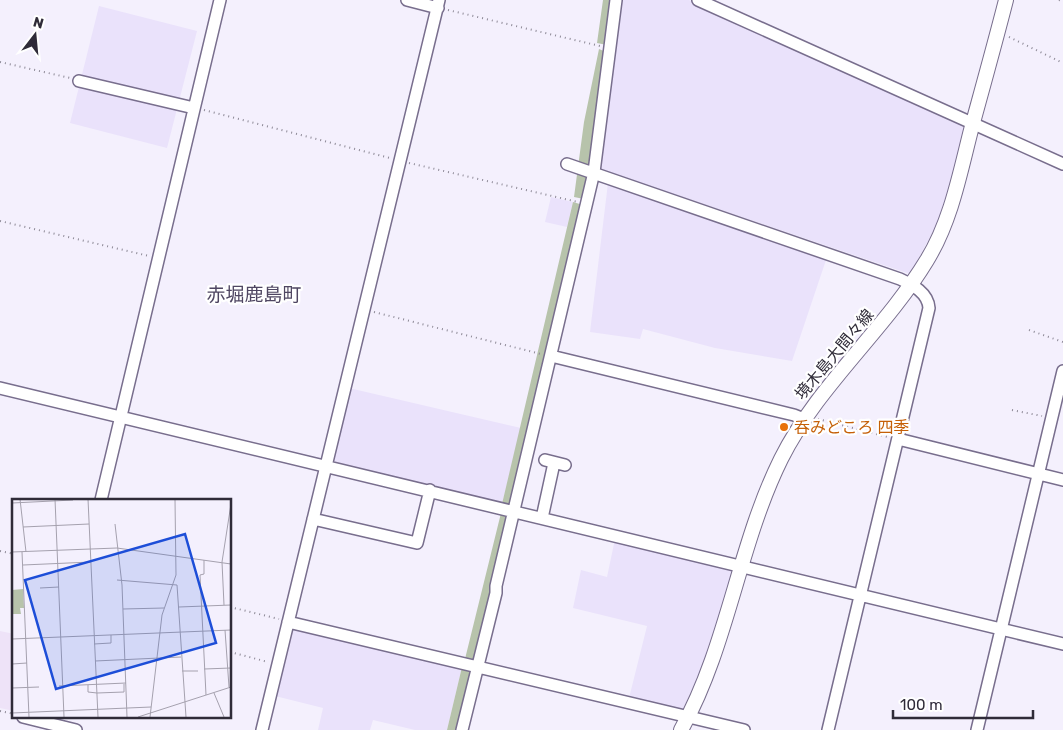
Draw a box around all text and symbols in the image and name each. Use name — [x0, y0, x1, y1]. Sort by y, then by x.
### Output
north arrow — [10, 10, 60, 60]
text: N — [31, 13, 46, 33]
district label: 赤堀鹿島町 — [206, 283, 302, 306]
street label: 境木島大間々線 — [791, 305, 878, 403]
place label: 呑みどころ 四季 — [794, 418, 909, 437]
marker: 呑みどころ 四季 — [778, 421, 790, 433]
inset map — [12, 499, 231, 718]
scale bar — [893, 688, 1033, 720]
text: 100 m — [900, 696, 942, 714]

